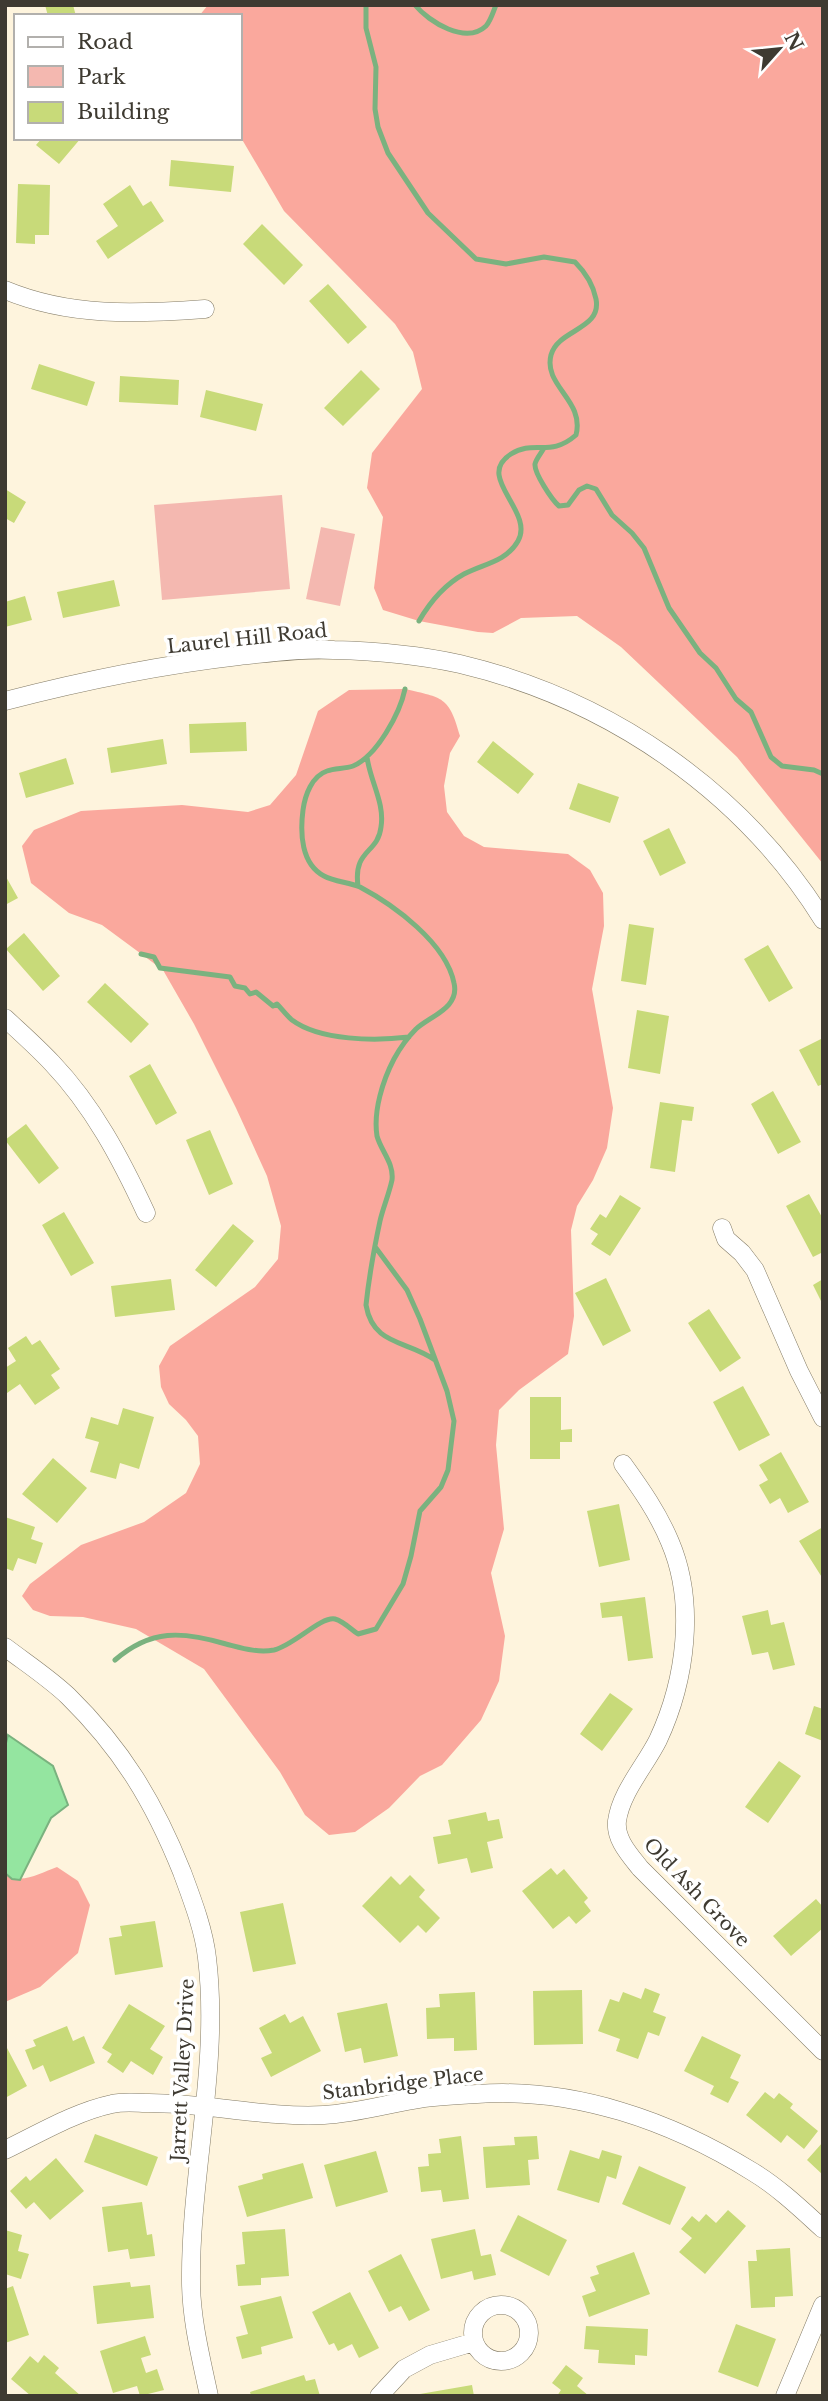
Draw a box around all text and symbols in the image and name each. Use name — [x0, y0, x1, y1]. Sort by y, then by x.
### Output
legend — [14, 14, 242, 140]
north arrow — [744, 14, 814, 84]
text: N — [779, 28, 808, 55]
text: Road — [77, 29, 133, 55]
text: Park — [77, 64, 126, 90]
text: Building — [77, 99, 170, 125]
street label: Laurel Hill Road — [166, 619, 328, 658]
street label: Old Ash Grove — [639, 1833, 754, 1952]
street label: Jarrett Valley Drive — [166, 1978, 199, 2165]
street label: Stanbridge Place — [321, 2062, 485, 2105]

